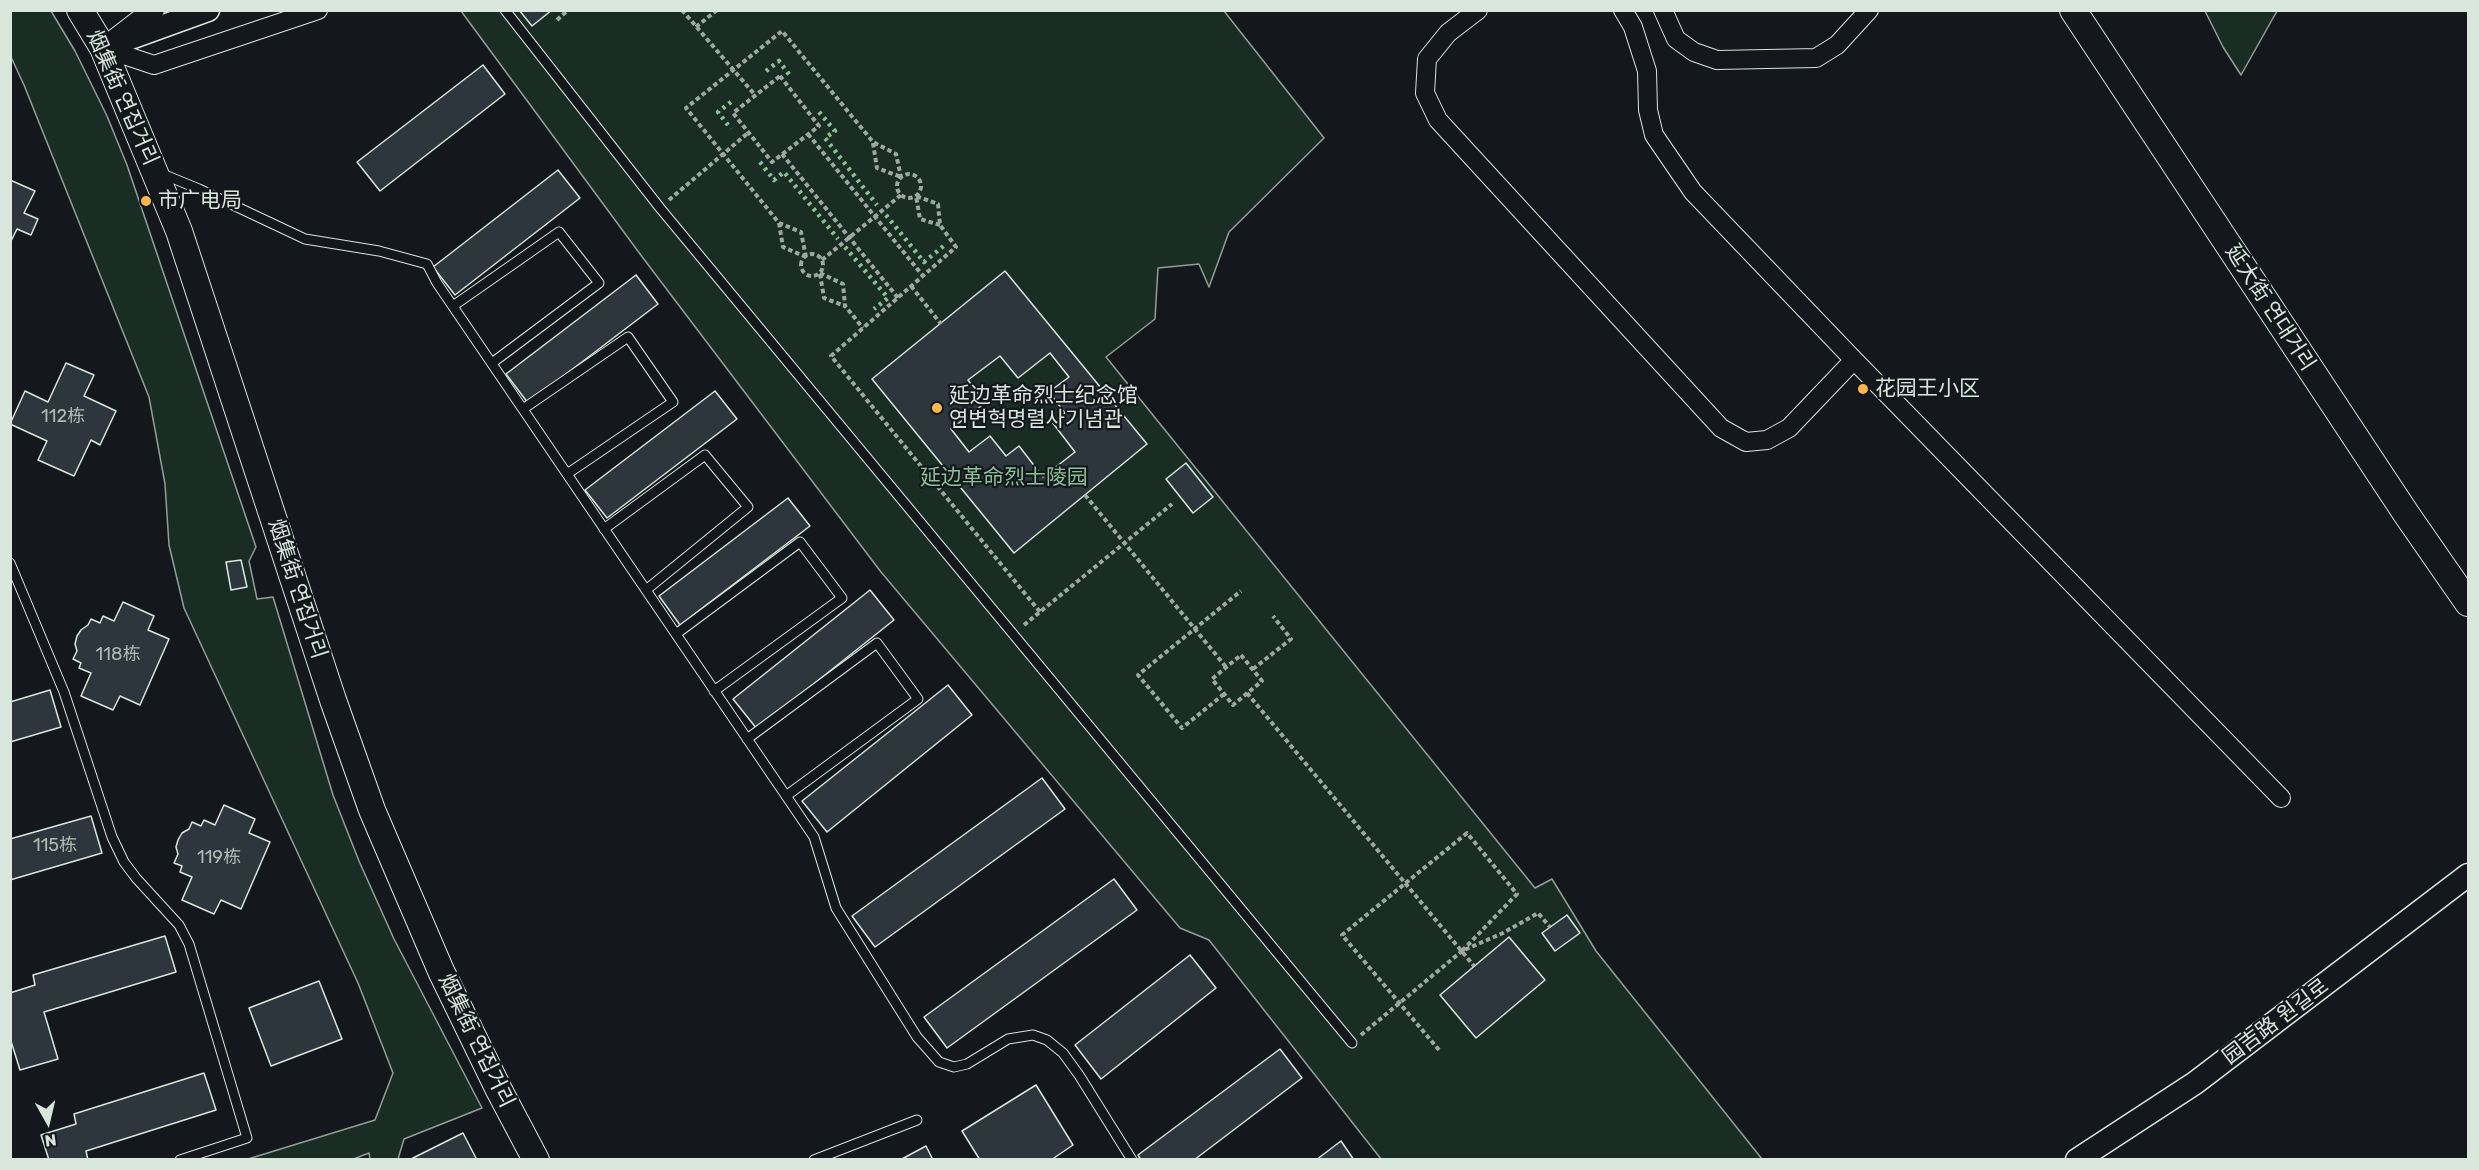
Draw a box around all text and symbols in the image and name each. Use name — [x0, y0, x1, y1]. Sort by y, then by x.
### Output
street label: 烟集街 연집거리 — [81, 26, 163, 170]
place label: 市广电局 — [158, 188, 242, 214]
marker: 市广电局 — [139, 194, 153, 208]
street label: 延大街 연대거리 — [2220, 240, 2320, 376]
place label: 花园王小区 — [1875, 376, 1980, 402]
marker: 花园王小区 — [1856, 382, 1870, 396]
place label: 延边革命烈士纪念馆 연변혁명렬사기념관 — [949, 383, 1138, 433]
marker: 延边革命烈士纪念馆 연변혁명렬사기념관 — [930, 401, 944, 415]
house number: 112栋 — [41, 406, 85, 428]
park label: 延边革命烈士陵园 — [920, 465, 1088, 491]
street label: 烟集街 연집거리 — [263, 516, 331, 662]
house number: 118栋 — [96, 644, 140, 666]
house number: 115栋 — [33, 835, 77, 857]
house number: 119栋 — [197, 847, 241, 869]
street label: 烟集街 연집거리 — [433, 970, 519, 1112]
street label: 园吉路 원길로 — [2218, 974, 2334, 1070]
north arrow — [18, 1092, 78, 1152]
text: N — [44, 1130, 58, 1151]

